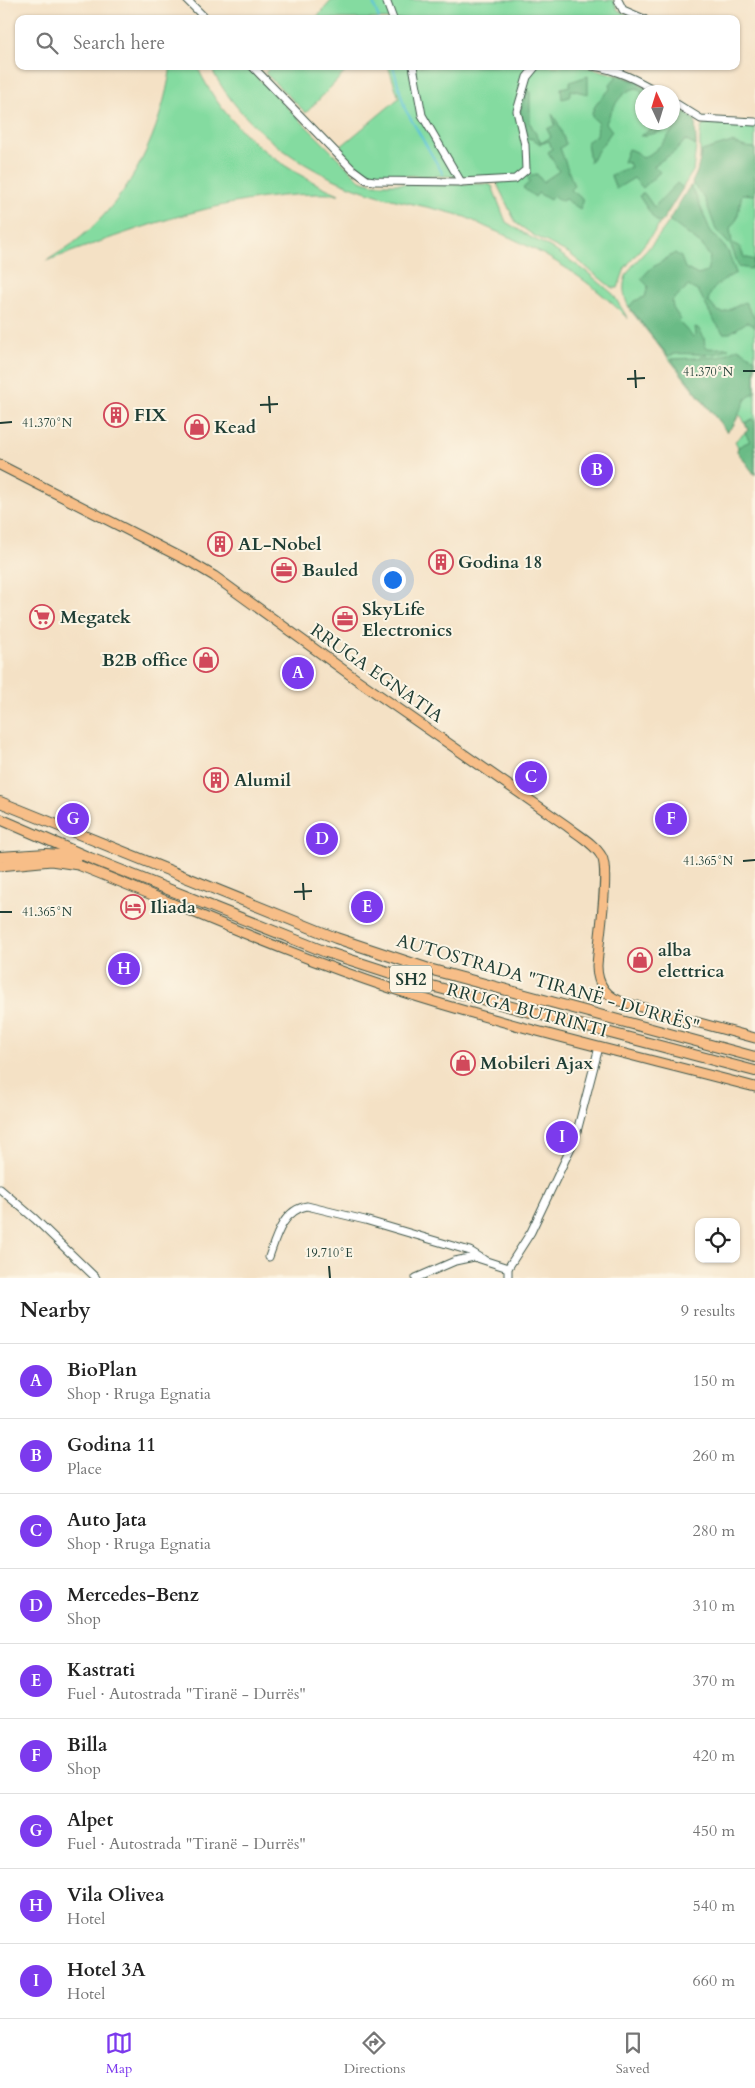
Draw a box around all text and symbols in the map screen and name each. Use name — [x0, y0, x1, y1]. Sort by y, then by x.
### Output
search box — [15, 15, 740, 70]
icon: search — [33, 29, 61, 57]
text: Search here — [73, 30, 165, 56]
north arrow — [635, 85, 680, 130]
text: 41.370°N — [683, 364, 734, 380]
building icon: FIX — [103, 402, 129, 428]
place label: FIX — [134, 403, 168, 428]
shop icon: Kead — [184, 414, 210, 440]
text: 41.370°N — [22, 415, 73, 431]
place label: Kead — [214, 415, 257, 440]
pin: B — [581, 451, 613, 489]
building icon: AL-Nobel — [207, 531, 233, 557]
place label: AL-Nobel — [238, 532, 322, 557]
building icon: Godina 18 — [428, 549, 454, 575]
place label: Godina 18 — [458, 550, 542, 575]
office icon: Bauled — [271, 557, 297, 583]
place label: Bauled — [302, 558, 359, 583]
your location — [380, 567, 406, 593]
place label: SkyLife Electronics — [362, 597, 452, 643]
supermarket icon: Megatek — [29, 604, 55, 630]
place label: Megatek — [60, 605, 132, 630]
office icon: SkyLife Electronics — [332, 606, 358, 632]
street label: RRUGA EGNATIA — [305, 618, 448, 729]
shop icon: B2B office — [193, 647, 219, 673]
place label: B2B office — [102, 648, 188, 673]
pin: A — [282, 654, 314, 692]
pin: C — [515, 758, 547, 796]
building icon: Alumil — [203, 767, 229, 793]
place label: Alumil — [234, 768, 291, 793]
pin: G — [57, 800, 89, 838]
pin: F — [655, 800, 687, 838]
pin: D — [306, 820, 338, 858]
text: 41.365°N — [683, 853, 734, 869]
pin: E — [351, 888, 383, 926]
hotel icon: Iliada — [120, 894, 146, 920]
place label: Iliada — [150, 895, 196, 920]
text: 41.365°N — [22, 904, 73, 920]
street label: AUTOSTRADA "TIRANË - DURRËS" — [394, 928, 702, 1039]
place label: alba elettrica — [658, 938, 724, 984]
shop icon: alba elettrica — [627, 947, 653, 973]
pin: H — [108, 950, 140, 988]
road number: SH2 — [390, 966, 432, 992]
street label: RRUGA BUTRINTI — [444, 977, 610, 1044]
shop icon: Mobileri Ajax — [450, 1050, 476, 1076]
place label: Mobileri Ajax — [480, 1051, 593, 1076]
pin: I — [546, 1118, 578, 1156]
map controls — [695, 1218, 740, 1263]
button: locate — [695, 1218, 740, 1263]
text: 19.710°E — [305, 1245, 353, 1261]
text: Nearby — [20, 1296, 91, 1325]
text: 9 results — [681, 1300, 735, 1322]
text: BioPlan — [67, 1357, 137, 1383]
text: A — [30, 1370, 42, 1392]
text: 150 m — [693, 1370, 735, 1392]
text: Shop · Rruga Egnatia — [67, 1383, 211, 1405]
text: Godina 11 — [67, 1432, 156, 1458]
text: B — [30, 1445, 42, 1467]
text: 260 m — [693, 1445, 735, 1467]
text: Place — [67, 1458, 102, 1480]
text: Auto Jata — [67, 1507, 147, 1533]
text: C — [30, 1520, 42, 1542]
text: 280 m — [693, 1520, 735, 1542]
text: Shop · Rruga Egnatia — [67, 1533, 211, 1555]
text: Mercedes-Benz — [67, 1582, 199, 1608]
text: D — [29, 1595, 43, 1617]
text: 310 m — [693, 1595, 735, 1617]
text: Shop — [67, 1608, 101, 1630]
text: Kastrati — [67, 1657, 135, 1683]
text: E — [31, 1670, 41, 1692]
text: 370 m — [693, 1670, 735, 1692]
text: Fuel · Autostrada "Tiranë - Durrës" — [67, 1683, 306, 1705]
text: Billa — [67, 1732, 107, 1758]
text: F — [31, 1745, 41, 1767]
text: 420 m — [693, 1745, 735, 1767]
text: Shop — [67, 1758, 101, 1780]
text: Alpet — [67, 1807, 113, 1833]
text: G — [29, 1820, 43, 1842]
text: 450 m — [693, 1820, 735, 1842]
text: Fuel · Autostrada "Tiranë - Durrës" — [67, 1833, 306, 1855]
text: Vila Olivea — [67, 1882, 164, 1908]
text: H — [29, 1895, 43, 1917]
text: 540 m — [693, 1895, 735, 1917]
text: Hotel — [67, 1908, 105, 1930]
text: Hotel 3A — [67, 1957, 146, 1983]
text: I — [33, 1970, 39, 1992]
text: 660 m — [693, 1970, 735, 1992]
text: Hotel — [67, 1983, 105, 2005]
tab: Map — [105, 2029, 133, 2078]
tab: Directions — [344, 2029, 405, 2078]
tab: Saved — [616, 2029, 650, 2078]

